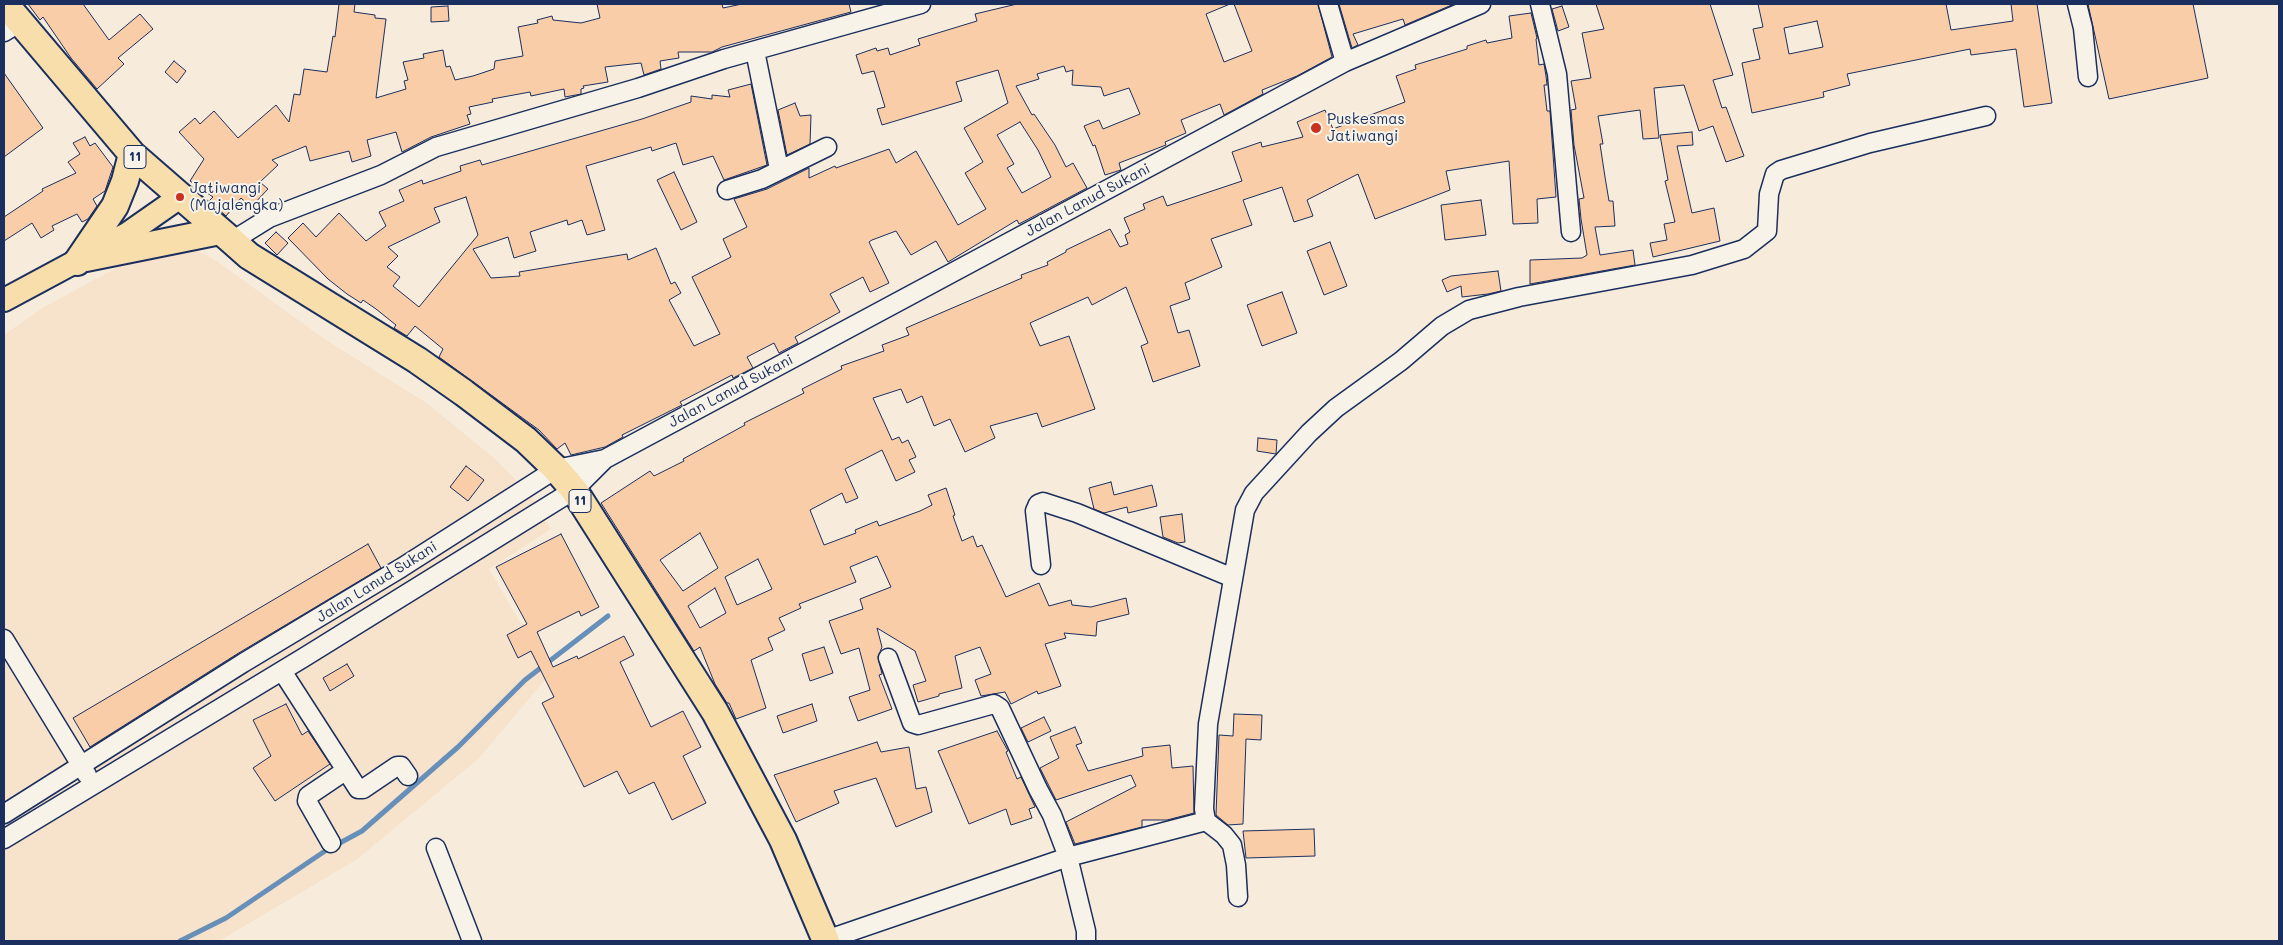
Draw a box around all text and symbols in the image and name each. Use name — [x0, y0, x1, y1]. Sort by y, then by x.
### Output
place label: Puskesmas Jatiwangi — [1327, 110, 1405, 145]
marker: Puskesmas Jatiwangi — [1309, 121, 1323, 135]
road number: 11 — [124, 146, 146, 168]
street label: Jalan Lanud Sukani — [1023, 159, 1153, 241]
place label: Jatiwangi (Majalengka) — [190, 179, 283, 214]
marker: Jatiwangi (Majalengka) — [174, 191, 186, 203]
street label: Jalan Lanud Sukani — [666, 350, 796, 432]
road number: 11 — [569, 490, 591, 512]
street label: Jalan Lanud Sukani — [313, 538, 441, 626]

